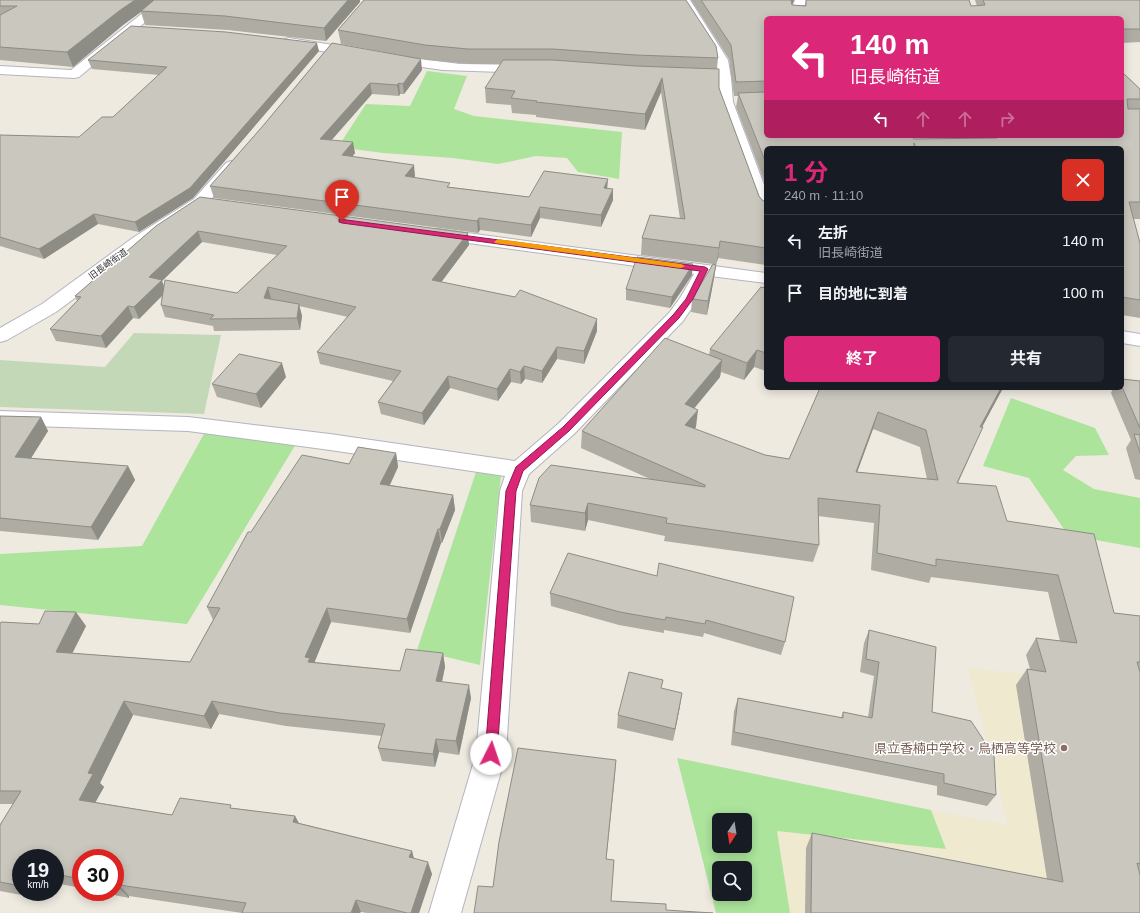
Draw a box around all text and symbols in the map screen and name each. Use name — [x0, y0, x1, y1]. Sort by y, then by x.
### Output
text: 140 m — [850, 29, 929, 60]
icon: left — [784, 32, 836, 84]
text: 旧長崎街道 — [850, 67, 940, 87]
icon: left — [870, 108, 892, 130]
icon: ahead — [912, 108, 934, 130]
icon: ahead — [954, 108, 976, 130]
icon: right — [996, 108, 1018, 130]
text: 1 分 — [784, 159, 828, 186]
button: close — [1062, 159, 1104, 201]
pin — [325, 180, 359, 221]
icon: arrive — [331, 186, 353, 208]
text: 240 m · 11:10 — [784, 188, 863, 203]
text: 左折 — [818, 224, 848, 241]
icon: left — [784, 230, 806, 252]
text: 140 m — [1062, 232, 1104, 249]
text: 旧長崎街道 — [818, 245, 883, 260]
street label: 旧長崎街道 — [87, 247, 129, 281]
icon: arrive — [784, 282, 806, 304]
text: 100 m — [1062, 284, 1104, 301]
text: 目的地に到着 — [818, 285, 908, 302]
button: 終了 — [784, 336, 940, 382]
button: 共有 — [948, 336, 1104, 382]
position arrow — [470, 733, 512, 775]
place label: 県立香楠中学校・鳥栖高等学校 — [874, 741, 1056, 756]
marker: 県立香楠中学校・鳥栖高等学校 — [1059, 743, 1069, 753]
north arrow — [712, 813, 752, 853]
map controls — [712, 813, 752, 901]
speed limit sign: 30 — [72, 849, 124, 901]
text: 19 — [27, 859, 49, 881]
button: search — [712, 861, 752, 901]
text: km/h — [27, 879, 49, 890]

